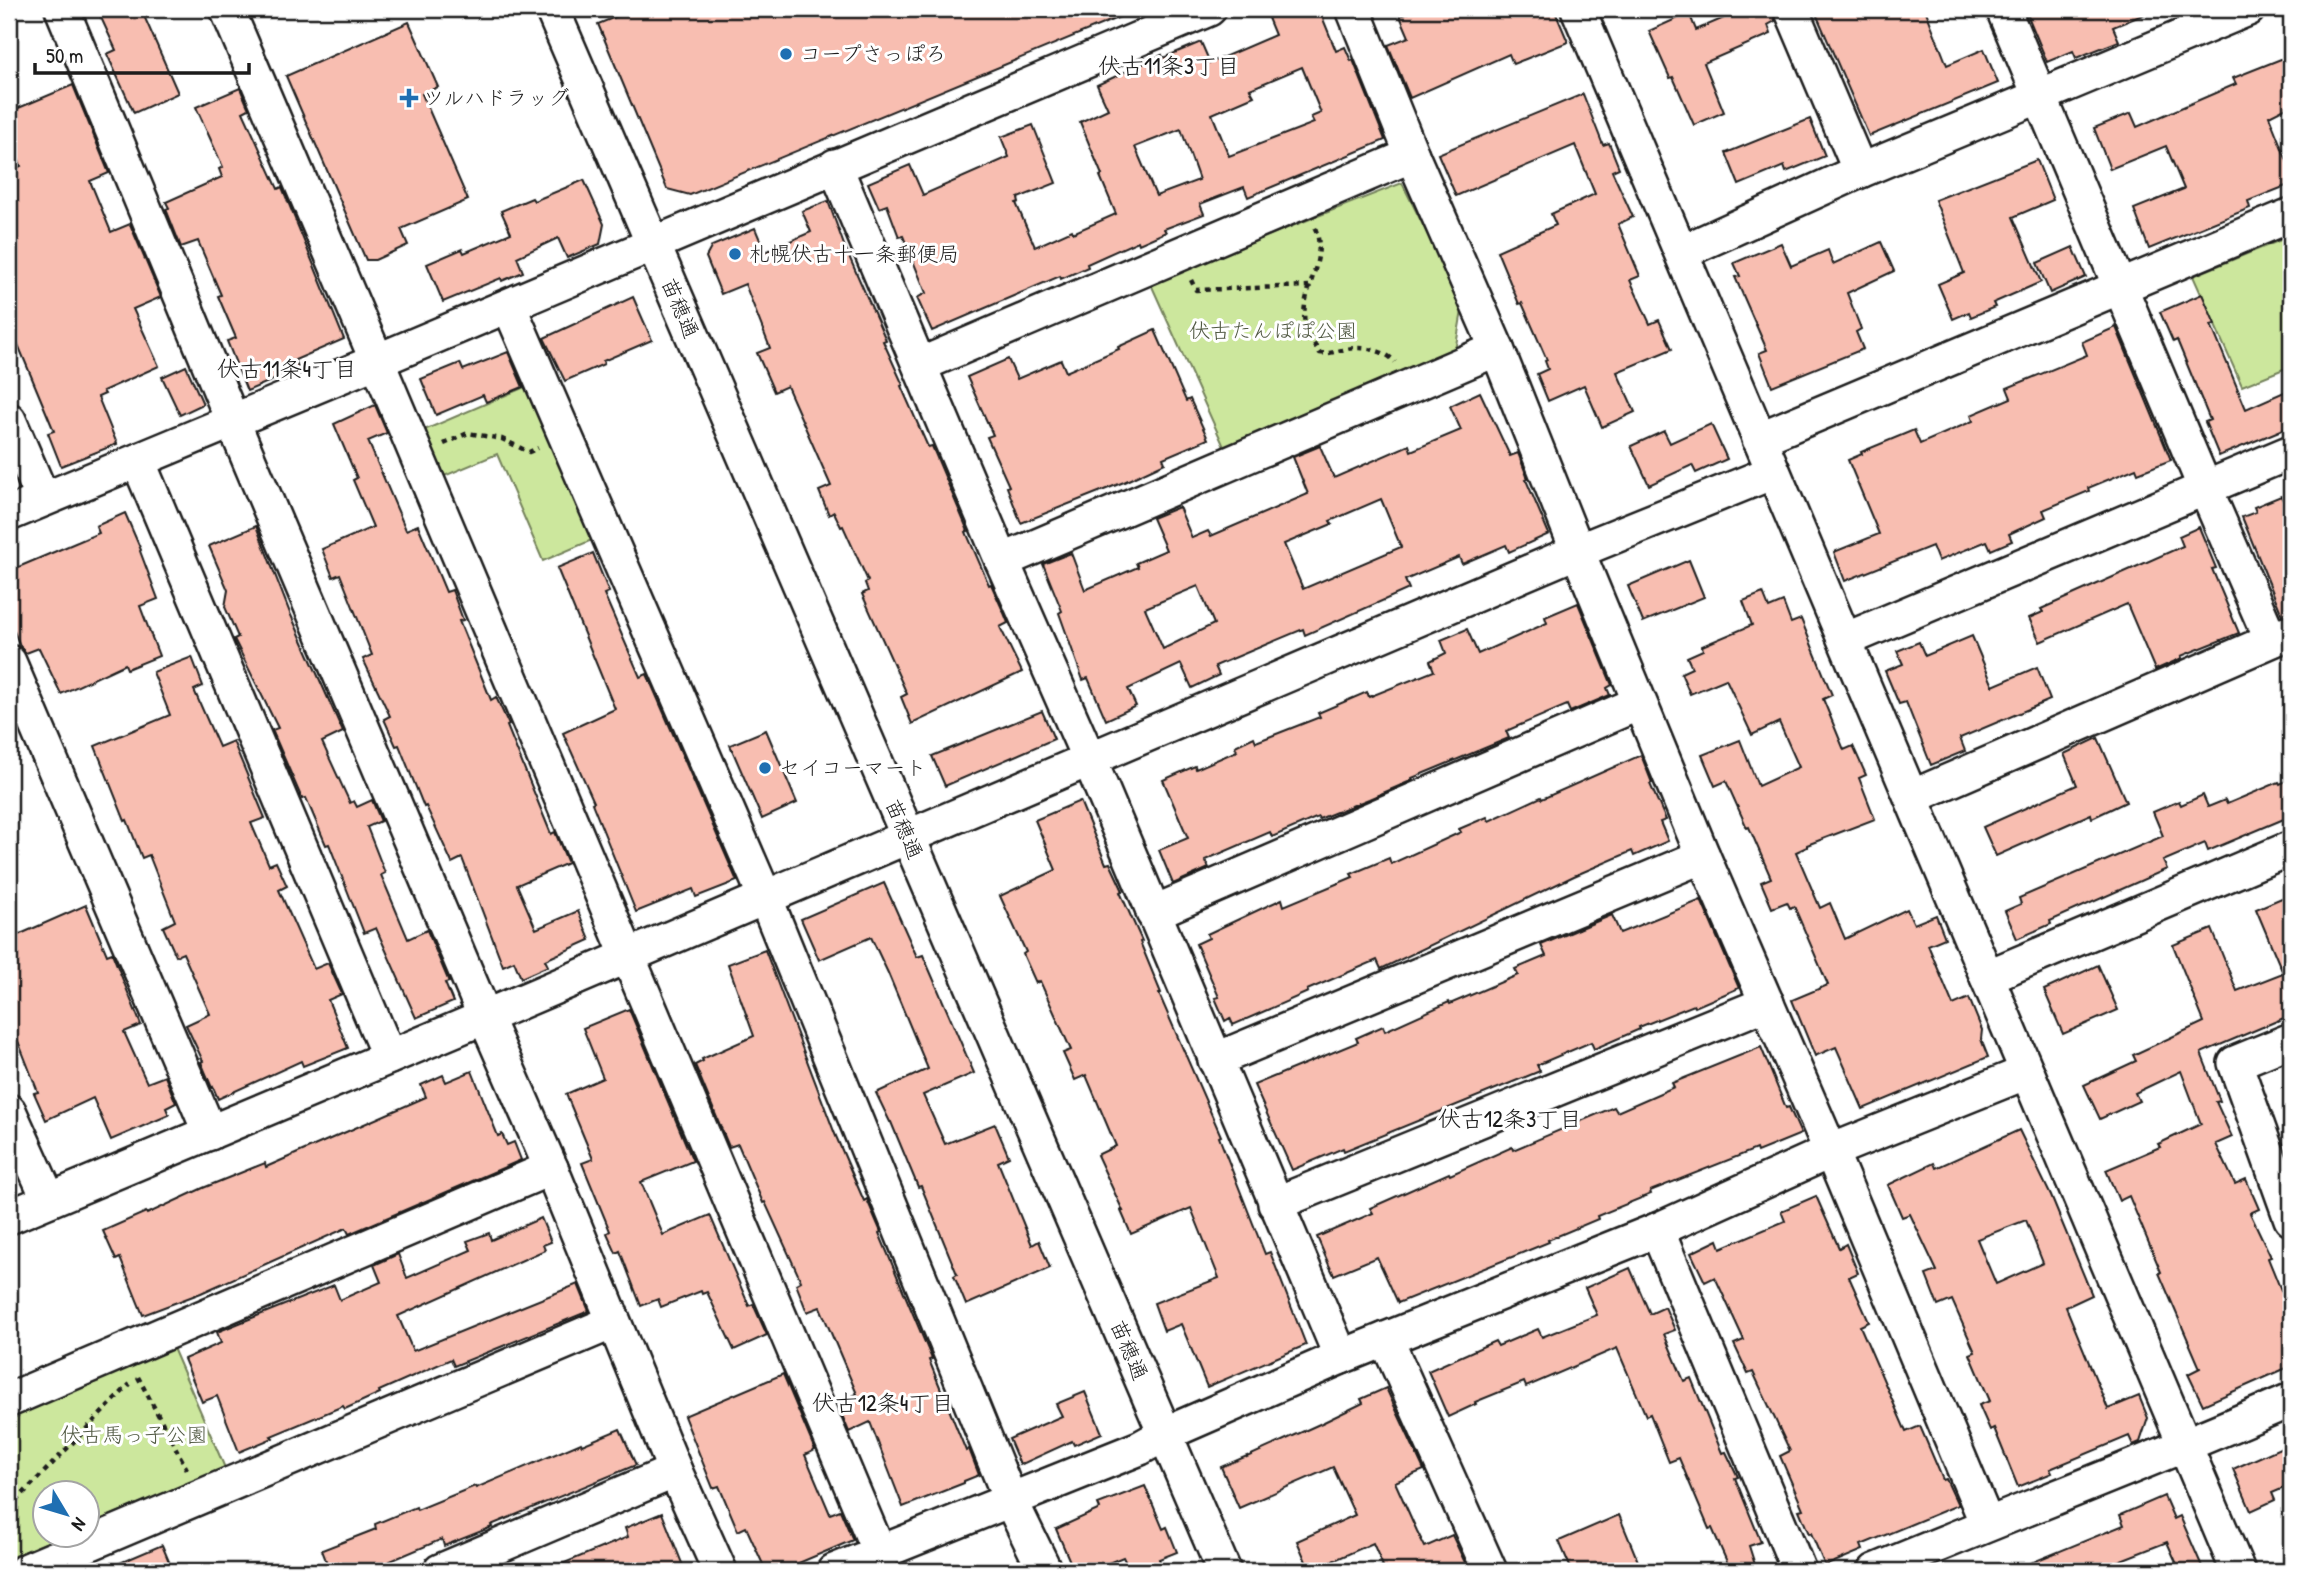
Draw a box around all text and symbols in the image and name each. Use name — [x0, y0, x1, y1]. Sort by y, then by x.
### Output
scale bar — [35, 32, 248, 76]
place label: コープさっぽろ — [800, 39, 946, 68]
text: 50 m — [46, 41, 83, 70]
marker: コープさっぽろ — [778, 46, 794, 62]
district label: 伏古11条3丁目 — [1098, 50, 1240, 81]
place label: ツルハドラッグ — [423, 83, 569, 112]
marker: ツルハドラッグ — [401, 90, 417, 106]
place label: 札幌伏古十一条郵便局 — [749, 239, 959, 268]
marker: 札幌伏古十一条郵便局 — [727, 246, 743, 262]
street label: 苗穂通 — [655, 273, 706, 342]
park label: 伏古たんぽぽ公園 — [1189, 316, 1357, 345]
district label: 伏古11条4丁目 — [217, 353, 357, 384]
place label: セイコーマート — [779, 753, 926, 782]
marker: セイコーマート — [757, 760, 773, 776]
street label: 苗穂通 — [879, 794, 930, 863]
district label: 伏古12条3丁目 — [1438, 1103, 1582, 1134]
street label: 苗穂通 — [1104, 1315, 1155, 1384]
district label: 伏古12条4丁目 — [812, 1387, 954, 1418]
park label: 伏古馬っ子公園 — [61, 1420, 208, 1449]
north arrow — [32, 1478, 102, 1548]
text: N — [66, 1512, 93, 1536]

